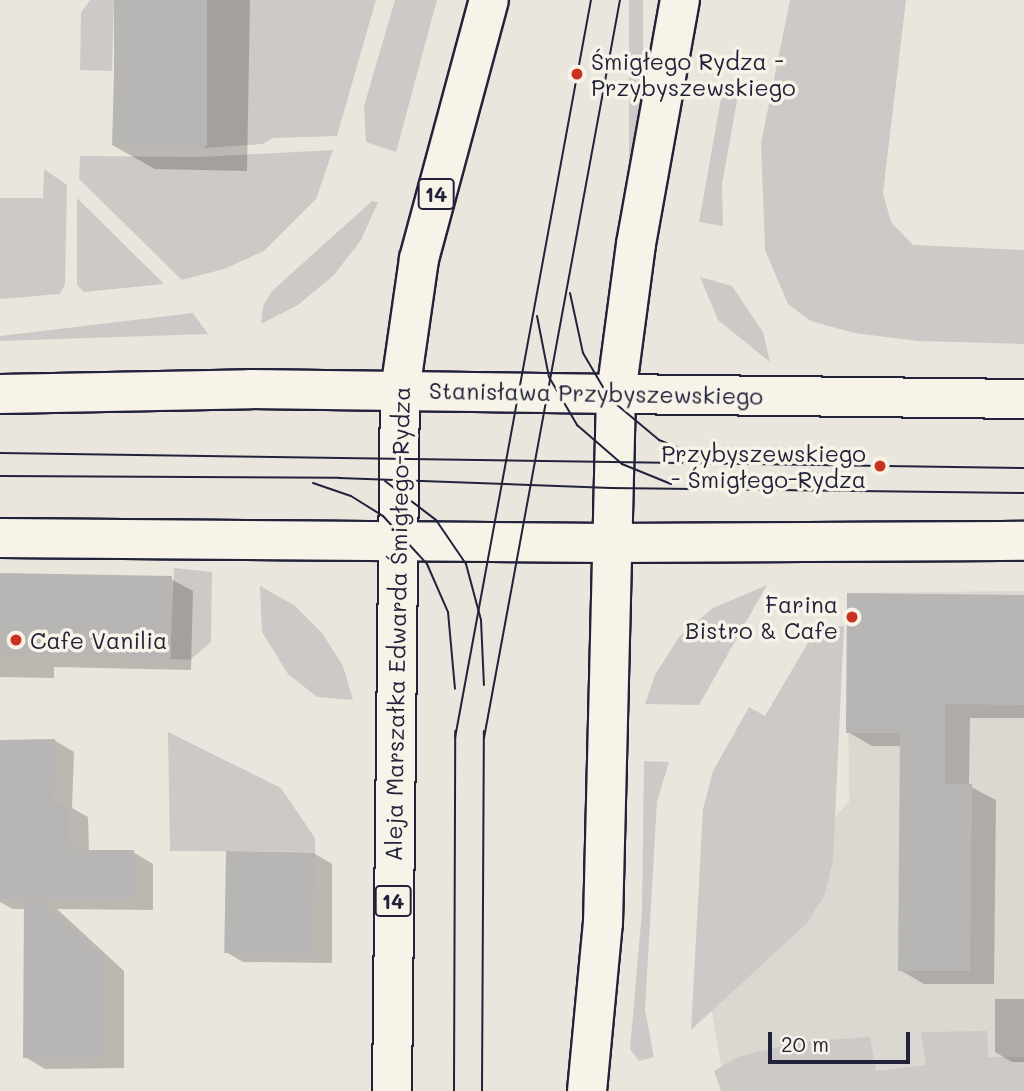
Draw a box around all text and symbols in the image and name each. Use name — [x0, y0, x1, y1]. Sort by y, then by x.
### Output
place label: Śmigłego Rydza - Przybyszewskiego — [591, 47, 796, 101]
marker: Śmigłego Rydza - Przybyszewskiego — [569, 66, 585, 82]
road number: 14 — [417, 176, 455, 212]
street label: Stanisława Przybyszewskiego — [429, 376, 763, 410]
street label: Aleja Marszałka Edwarda Śmigłego-Rydza — [379, 386, 415, 862]
place label: Przybyszewskiego - Śmigłego-Rydza — [661, 439, 866, 493]
marker: Przybyszewskiego - Śmigłego-Rydza — [872, 458, 888, 474]
place label: Farina Bistro & Cafe — [685, 590, 838, 644]
marker: Farina Bistro & Cafe — [844, 609, 860, 625]
place label: Cafe Vanilia — [30, 626, 167, 654]
marker: Cafe Vanilia — [8, 632, 24, 648]
road number: 14 — [374, 884, 412, 918]
scale bar — [772, 1018, 914, 1062]
text: 20 m — [781, 1030, 829, 1057]

